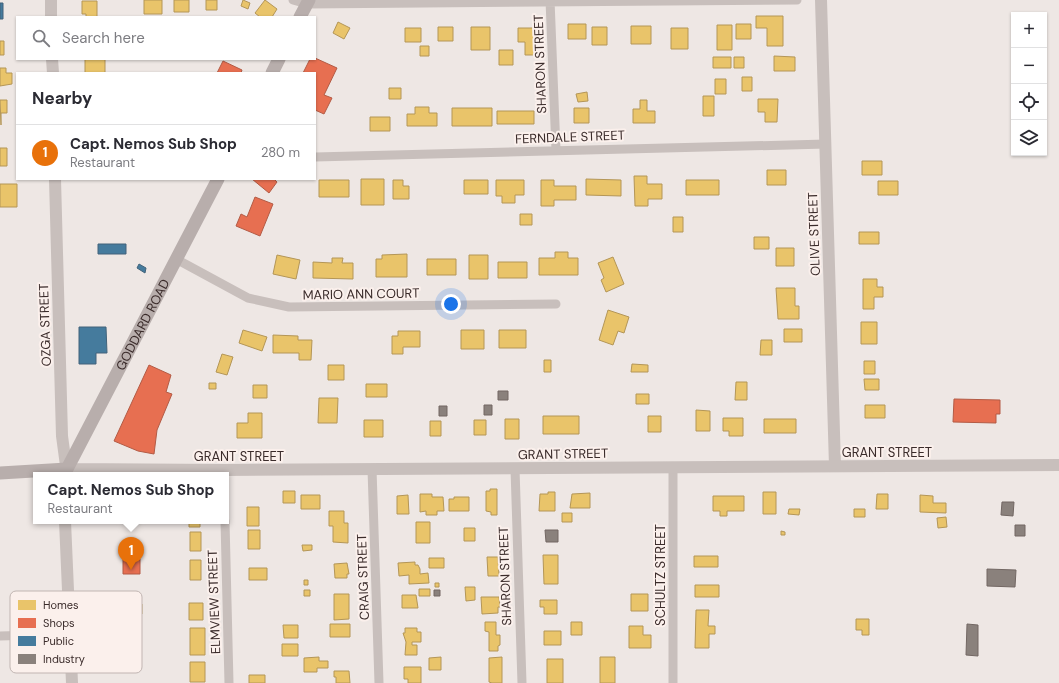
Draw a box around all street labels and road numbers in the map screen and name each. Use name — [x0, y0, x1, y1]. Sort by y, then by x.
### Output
street label: SHARON STREET — [530, 14, 550, 114]
street label: FERNDALE STREET — [515, 127, 625, 147]
street label: OLIVE STREET — [804, 192, 824, 276]
street label: GODDARD ROAD — [111, 276, 173, 373]
street label: OZGA STREET — [35, 283, 55, 367]
street label: MARIO ANN COURT — [302, 284, 420, 304]
street label: GRANT STREET — [842, 444, 932, 461]
street label: GRANT STREET — [518, 445, 608, 463]
street label: GRANT STREET — [194, 448, 284, 465]
street label: SCHULTZ STREET — [652, 524, 669, 626]
street label: SHARON STREET — [495, 526, 515, 626]
street label: CRAIG STREET — [353, 534, 373, 620]
street label: ELMVIEW STREET — [204, 549, 224, 655]

